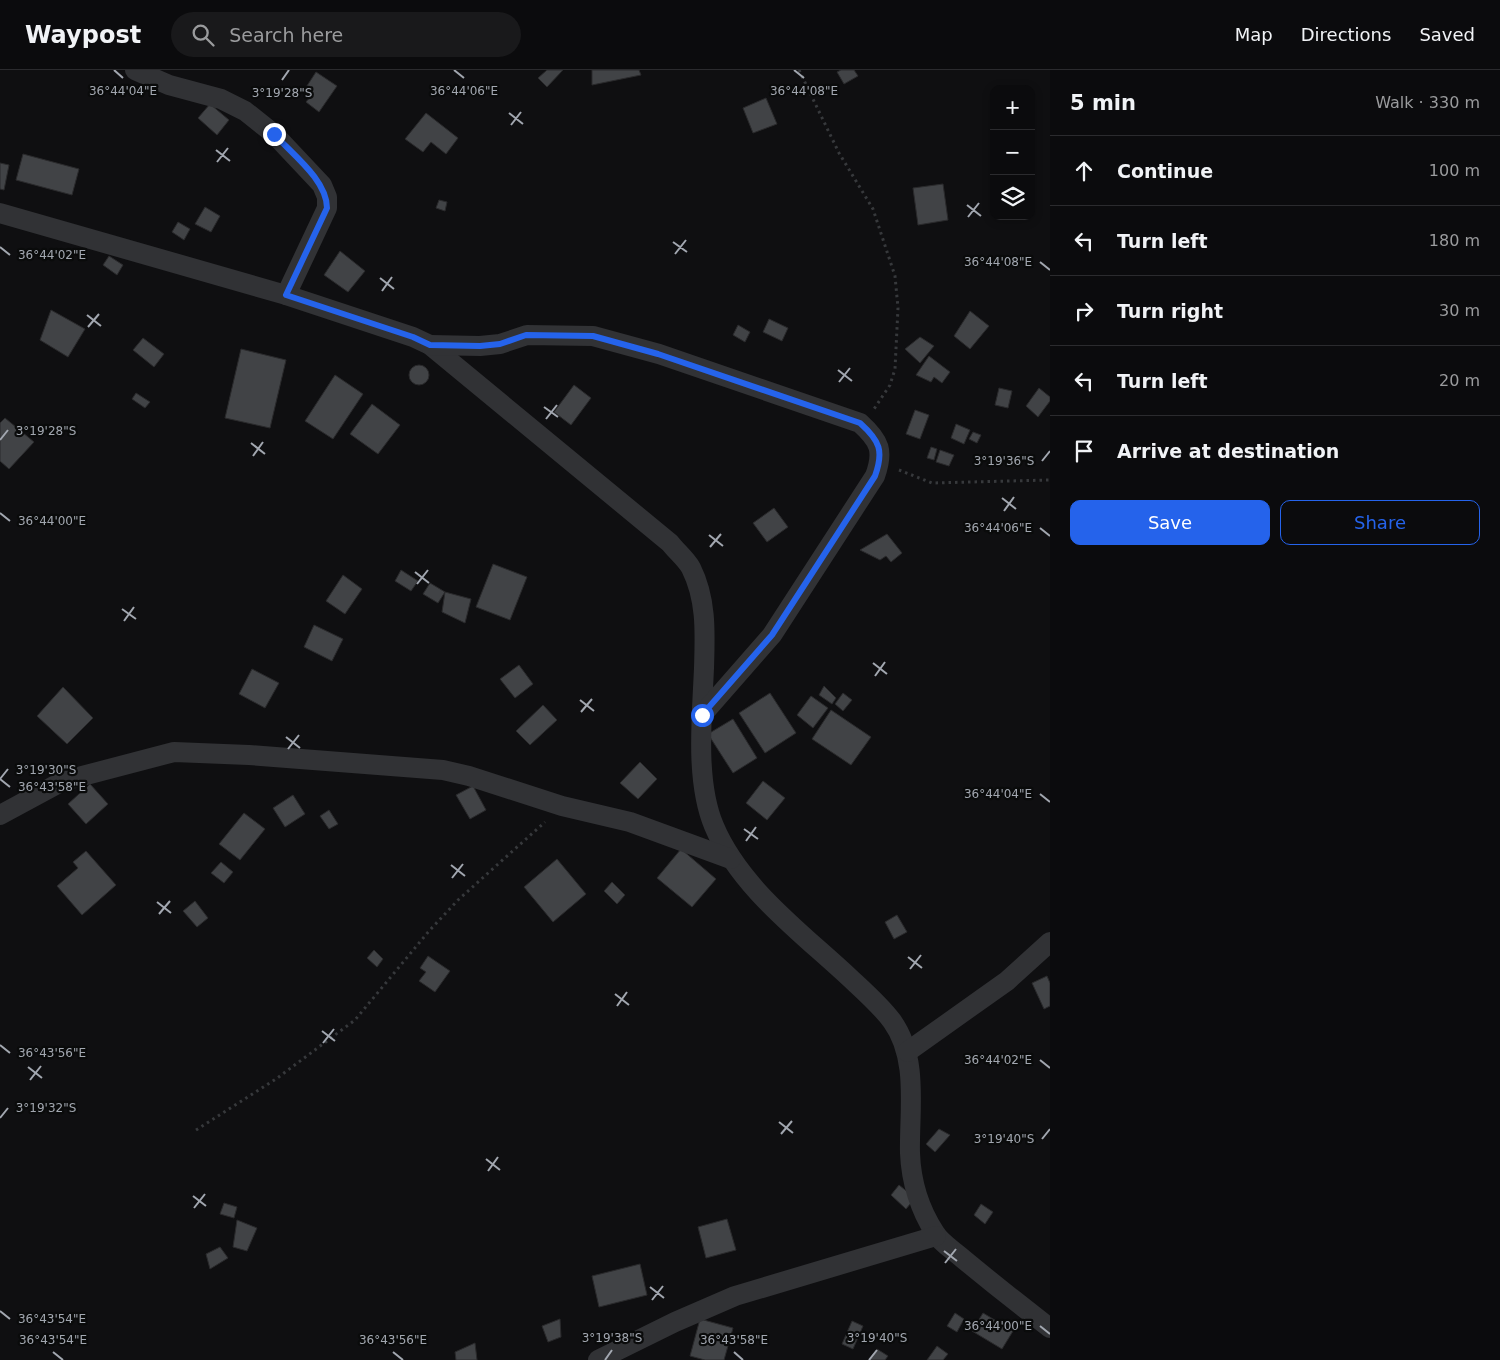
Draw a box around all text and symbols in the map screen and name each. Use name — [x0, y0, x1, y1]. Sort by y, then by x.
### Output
search box — [171, 12, 521, 57]
text: Waypost — [25, 21, 141, 49]
icon: search — [189, 21, 217, 49]
text: Search here — [229, 24, 343, 46]
text: Map — [1235, 24, 1273, 45]
text: Directions — [1301, 24, 1391, 45]
text: Saved — [1419, 24, 1475, 45]
text: 36°44'04"E — [89, 84, 157, 98]
text: 36°44'06"E — [430, 84, 498, 98]
text: 36°44'08"E — [770, 84, 838, 98]
map controls — [990, 85, 1035, 220]
button: + — [990, 85, 1035, 130]
text: 3°19'28"S — [252, 86, 312, 100]
text: 5 min — [1070, 91, 1136, 115]
text: Walk · 330 m — [1375, 93, 1480, 112]
route end — [263, 123, 286, 146]
button: − — [990, 130, 1035, 175]
icon: ahead — [1070, 157, 1098, 185]
text: Continue — [1117, 160, 1213, 182]
text: 100 m — [1429, 161, 1480, 180]
button: layers — [990, 175, 1035, 220]
icon: left — [1070, 227, 1098, 255]
text: Turn left — [1117, 230, 1208, 252]
text: 180 m — [1429, 231, 1480, 250]
text: 36°44'02"E — [18, 248, 86, 262]
text: 36°44'08"E — [964, 255, 1032, 269]
icon: right — [1070, 297, 1098, 325]
text: Turn right — [1117, 300, 1223, 322]
text: 30 m — [1439, 301, 1480, 320]
icon: left — [1070, 367, 1098, 395]
text: Turn left — [1117, 370, 1208, 392]
text: 20 m — [1439, 371, 1480, 390]
text: 3°19'28"S — [16, 424, 76, 438]
icon: arrive — [1070, 437, 1098, 465]
text: Arrive at destination — [1117, 440, 1339, 462]
text: 3°19'36"S — [974, 454, 1034, 468]
button: Save — [1070, 500, 1270, 545]
button: Share — [1280, 500, 1480, 545]
text: 36°44'00"E — [18, 514, 86, 528]
text: 36°44'06"E — [964, 521, 1032, 535]
route start — [691, 704, 714, 727]
text: 3°19'30"S — [16, 763, 76, 777]
text: 36°43'58"E — [18, 780, 86, 794]
text: 36°44'04"E — [964, 787, 1032, 801]
text: 36°43'56"E — [18, 1046, 86, 1060]
text: 36°44'02"E — [964, 1053, 1032, 1067]
text: 3°19'32"S — [16, 1101, 76, 1115]
text: 3°19'40"S — [974, 1132, 1034, 1146]
text: 36°43'54"E — [18, 1312, 86, 1326]
text: 36°44'00"E — [964, 1319, 1032, 1333]
text: 3°19'38"S — [582, 1331, 642, 1345]
text: 3°19'40"S — [847, 1331, 907, 1345]
text: 36°43'54"E — [19, 1333, 87, 1347]
text: 36°43'56"E — [359, 1333, 427, 1347]
text: 36°43'58"E — [700, 1333, 768, 1347]

